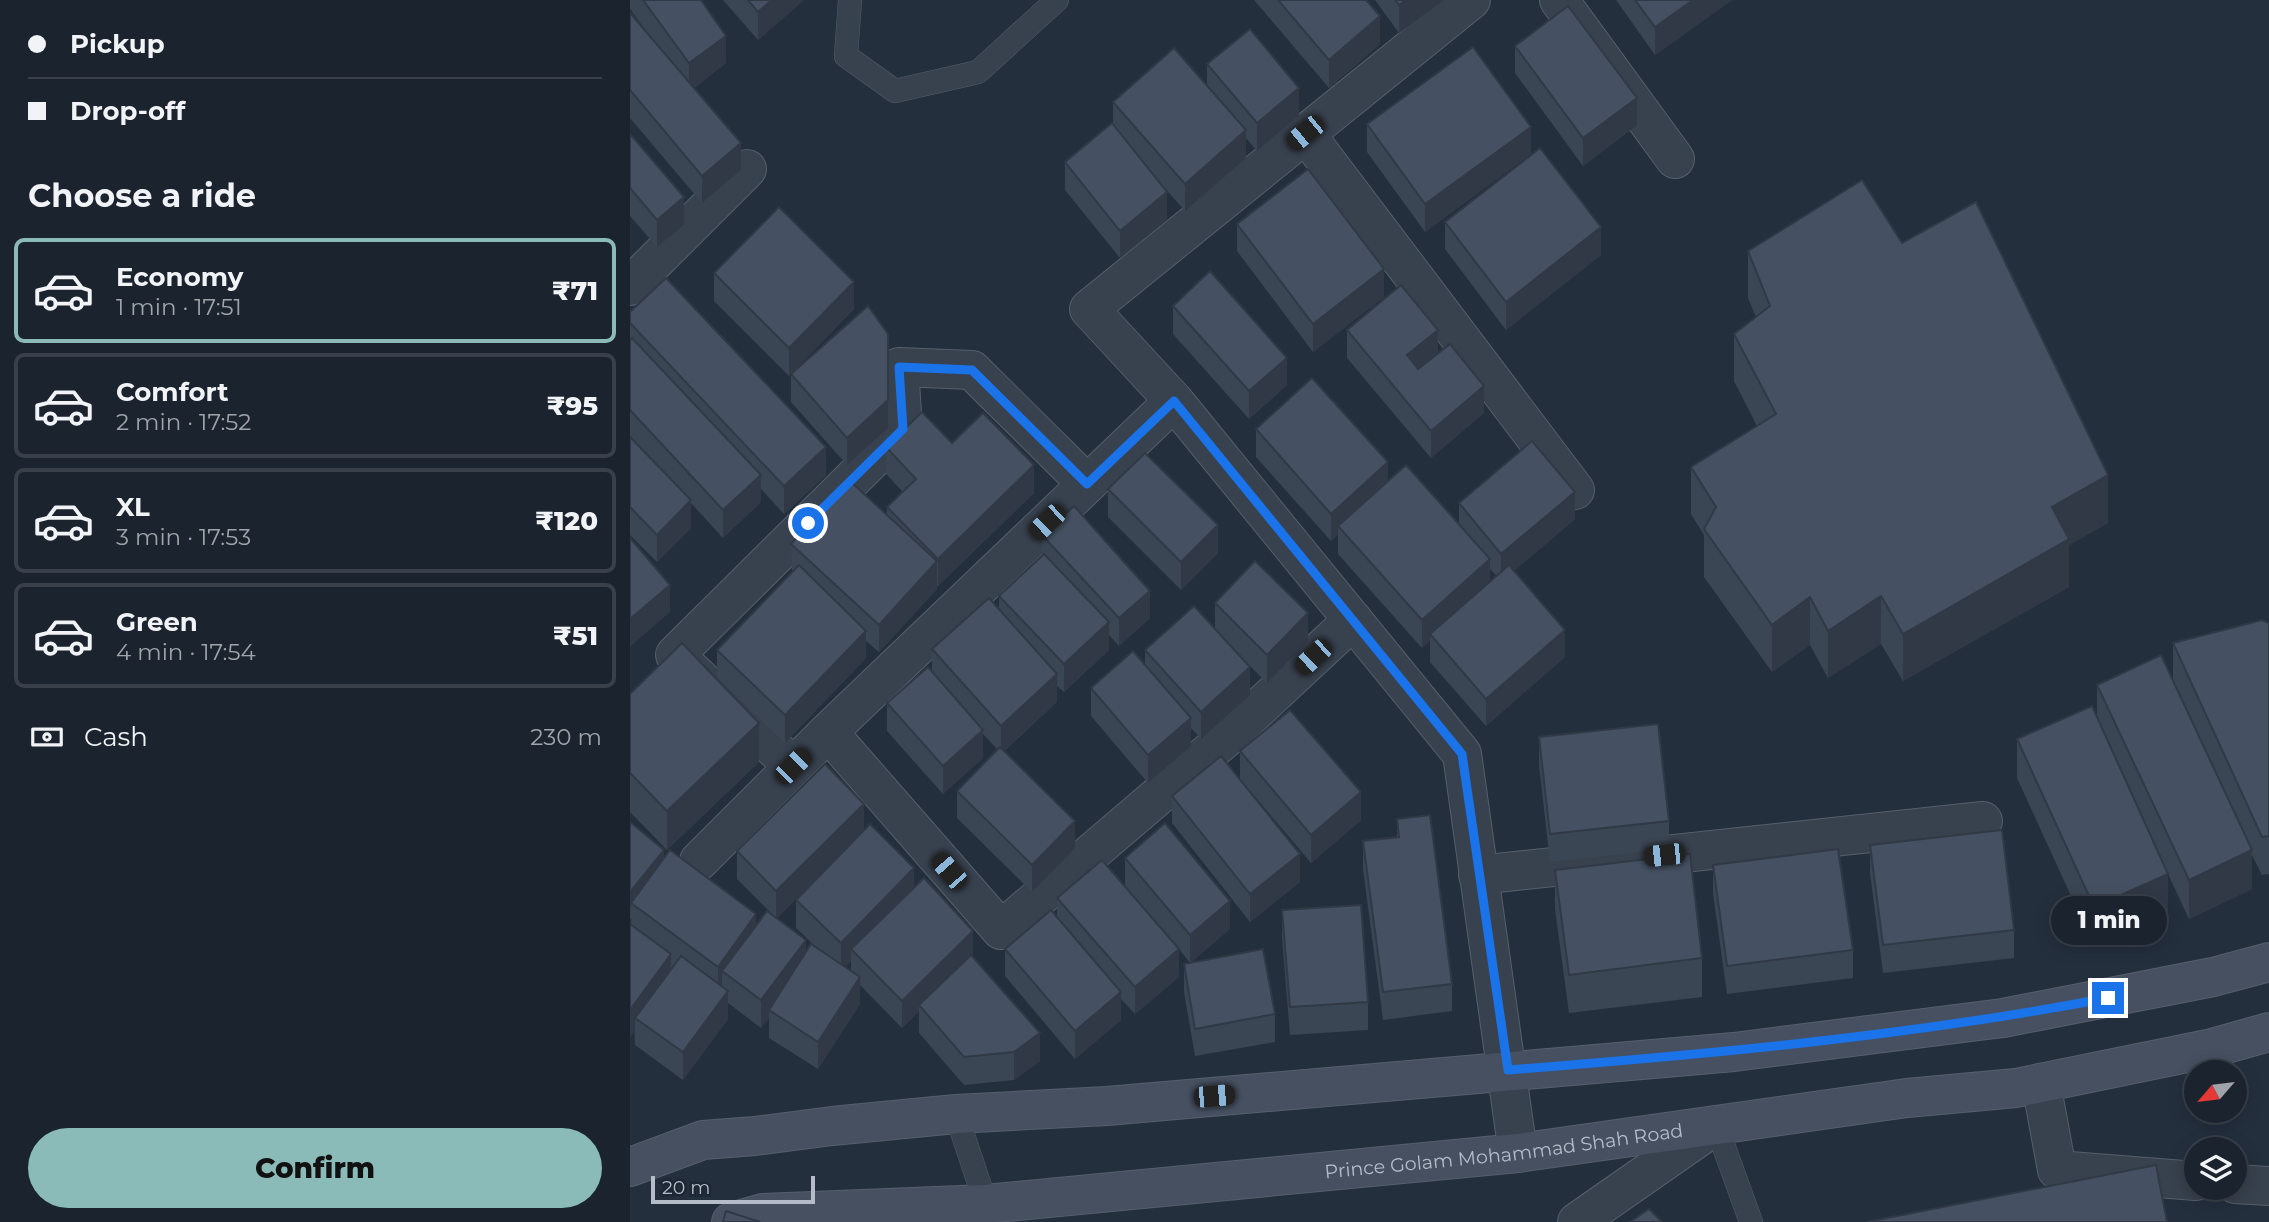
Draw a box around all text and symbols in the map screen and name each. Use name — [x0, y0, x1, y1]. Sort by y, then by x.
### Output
text: Pickup — [70, 28, 165, 60]
text: Drop-off — [70, 95, 185, 127]
car — [1283, 112, 1328, 154]
text: Choose a ride — [28, 176, 256, 215]
icon: car — [32, 259, 95, 322]
text: Economy — [116, 261, 243, 293]
text: ₹71 — [552, 275, 598, 307]
text: 1 min · 17:51 — [116, 293, 242, 321]
icon: car — [32, 374, 95, 437]
text: Comfort — [116, 376, 228, 408]
text: ₹95 — [546, 390, 598, 422]
text: 2 min · 17:52 — [116, 408, 251, 436]
icon: car — [32, 489, 95, 552]
text: XL — [116, 491, 150, 523]
car — [1025, 500, 1070, 544]
text: ₹120 — [535, 505, 598, 537]
route start — [792, 507, 824, 539]
text: 3 min · 17:53 — [116, 523, 251, 551]
icon: car — [32, 604, 95, 667]
text: Green — [116, 606, 198, 638]
text: ₹51 — [553, 620, 598, 652]
car — [1291, 635, 1336, 679]
text: 4 min · 17:54 — [116, 638, 256, 666]
icon: cash — [28, 718, 66, 756]
text: Cash — [84, 721, 148, 753]
text: 230 m — [530, 723, 602, 751]
car — [771, 744, 816, 788]
car — [1643, 842, 1686, 868]
car — [928, 848, 971, 894]
callout: 1 min — [2050, 897, 2166, 946]
text: 1 min — [2077, 906, 2141, 934]
route end — [2092, 982, 2124, 1014]
north arrow — [2184, 1060, 2247, 1124]
map controls — [2184, 1060, 2247, 1200]
car — [1193, 1084, 1236, 1108]
street label: Prince Golam Mohammad Shah Road — [1324, 1118, 1684, 1183]
button: Confirm — [28, 1128, 602, 1208]
button: layers — [2184, 1137, 2247, 1200]
scale bar — [651, 1173, 816, 1205]
text: 20 m — [662, 1176, 710, 1199]

